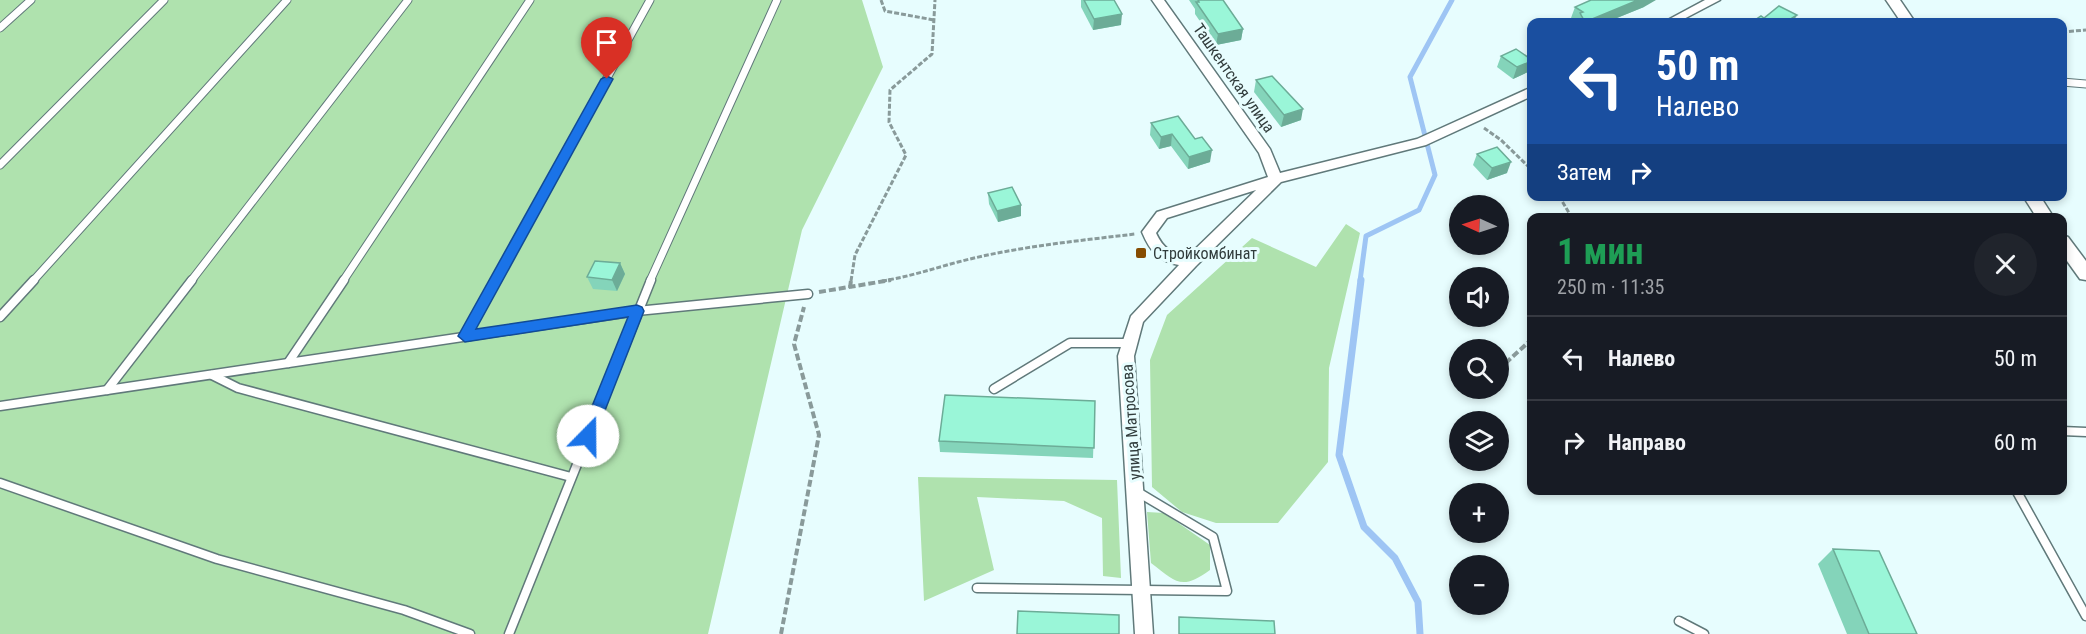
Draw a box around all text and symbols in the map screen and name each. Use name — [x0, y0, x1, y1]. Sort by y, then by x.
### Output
pin — [581, 17, 632, 79]
street label: Ташкентская улица — [1189, 20, 1279, 136]
icon: arrive — [590, 26, 623, 59]
text: 50 m — [1656, 41, 1739, 90]
icon: left — [1557, 42, 1635, 120]
text: Налево — [1656, 91, 1739, 123]
icon: right — [1624, 156, 1657, 189]
text: Затем — [1557, 160, 1612, 185]
north arrow — [1449, 195, 1509, 255]
map controls — [1449, 195, 1509, 615]
text: 1 мин — [1557, 231, 1643, 273]
button: close — [1974, 233, 2037, 296]
place label: Стройкомбинат — [1153, 244, 1257, 263]
marker: Стройкомбинат — [1134, 246, 1148, 260]
button: sound — [1449, 267, 1509, 327]
text: 250 m · 11:35 — [1557, 275, 1664, 299]
button: search — [1449, 339, 1509, 399]
icon: left — [1557, 342, 1590, 375]
text: Налево — [1608, 346, 1675, 371]
text: 50 m — [1994, 346, 2037, 371]
street label: улица Матросова — [1117, 364, 1145, 480]
position arrow — [556, 404, 620, 468]
button: layers — [1449, 411, 1509, 471]
icon: right — [1557, 426, 1590, 459]
text: Направо — [1608, 430, 1686, 455]
text: 60 m — [1994, 430, 2037, 455]
button: + — [1449, 483, 1509, 543]
button: − — [1449, 555, 1509, 615]

